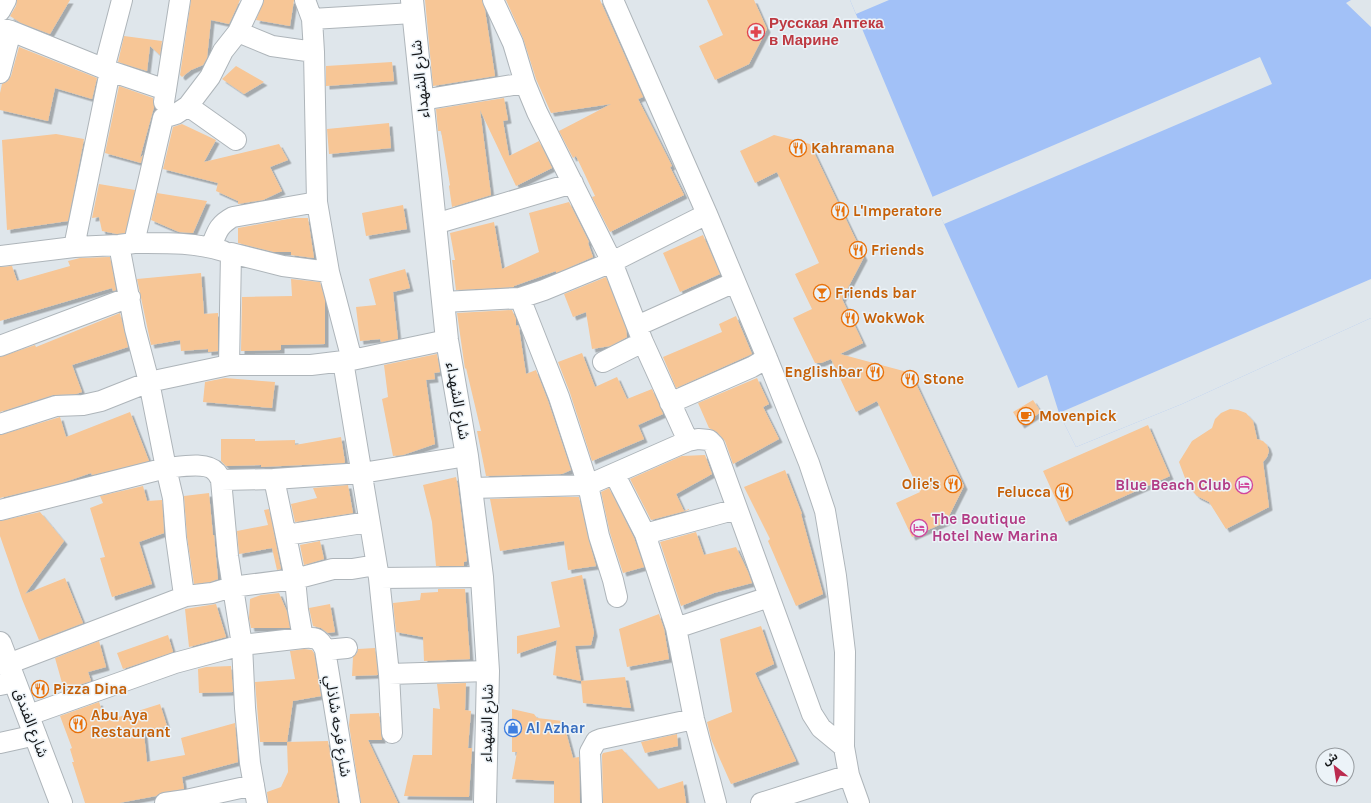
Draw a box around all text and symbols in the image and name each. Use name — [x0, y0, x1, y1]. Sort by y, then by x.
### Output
place label: Русская Аптека в Марине — [769, 14, 884, 49]
pharmacy icon: Русская Аптека в Марине — [746, 22, 766, 42]
street label: شارع الشهداء — [407, 39, 436, 119]
restaurant icon: Kahramana — [788, 138, 808, 158]
place label: Kahramana — [811, 139, 895, 157]
restaurant icon: L'Imperatore — [830, 201, 850, 221]
place label: L'Imperatore — [853, 202, 942, 220]
restaurant icon: Friends — [848, 240, 868, 260]
place label: Friends — [871, 241, 925, 259]
bar icon: Friends bar — [812, 283, 832, 303]
place label: Friends bar — [835, 284, 916, 302]
restaurant icon: WokWok — [840, 308, 860, 328]
place label: WokWok — [863, 309, 925, 327]
street label: شارع الشهداء — [439, 361, 474, 442]
restaurant icon: Englishbar — [865, 362, 885, 382]
place label: Englishbar — [785, 363, 862, 381]
restaurant icon: Stone — [900, 369, 920, 389]
place label: Stone — [923, 370, 964, 388]
cafe icon: Movenpick — [1016, 406, 1036, 426]
place label: Movenpick — [1039, 407, 1117, 425]
restaurant icon: Olie's — [943, 474, 963, 494]
place label: Olie's — [902, 475, 940, 493]
hotel icon: Blue Beach Club — [1234, 475, 1254, 495]
place label: Blue Beach Club — [1115, 476, 1231, 494]
restaurant icon: Felucca — [1054, 482, 1074, 502]
place label: Felucca — [997, 483, 1051, 501]
place label: The Boutique Hotel New Marina — [932, 510, 1058, 545]
hotel icon: The Boutique Hotel New Marina — [909, 518, 929, 538]
street label: شارع فرحه شاذلي — [318, 674, 355, 779]
restaurant icon: Pizza Dina — [30, 679, 50, 699]
place label: Pizza Dina — [53, 680, 127, 698]
street label: شارع الشهداء — [477, 683, 500, 762]
street label: شارع الفندق — [7, 686, 52, 761]
place label: Abu Aya Restaurant — [91, 706, 171, 741]
restaurant icon: Abu Aya Restaurant — [68, 714, 88, 734]
shop icon: Al Azhar — [503, 718, 523, 738]
place label: Al Azhar — [526, 719, 585, 737]
north arrow — [1315, 747, 1355, 787]
text: ش — [1320, 749, 1340, 768]

